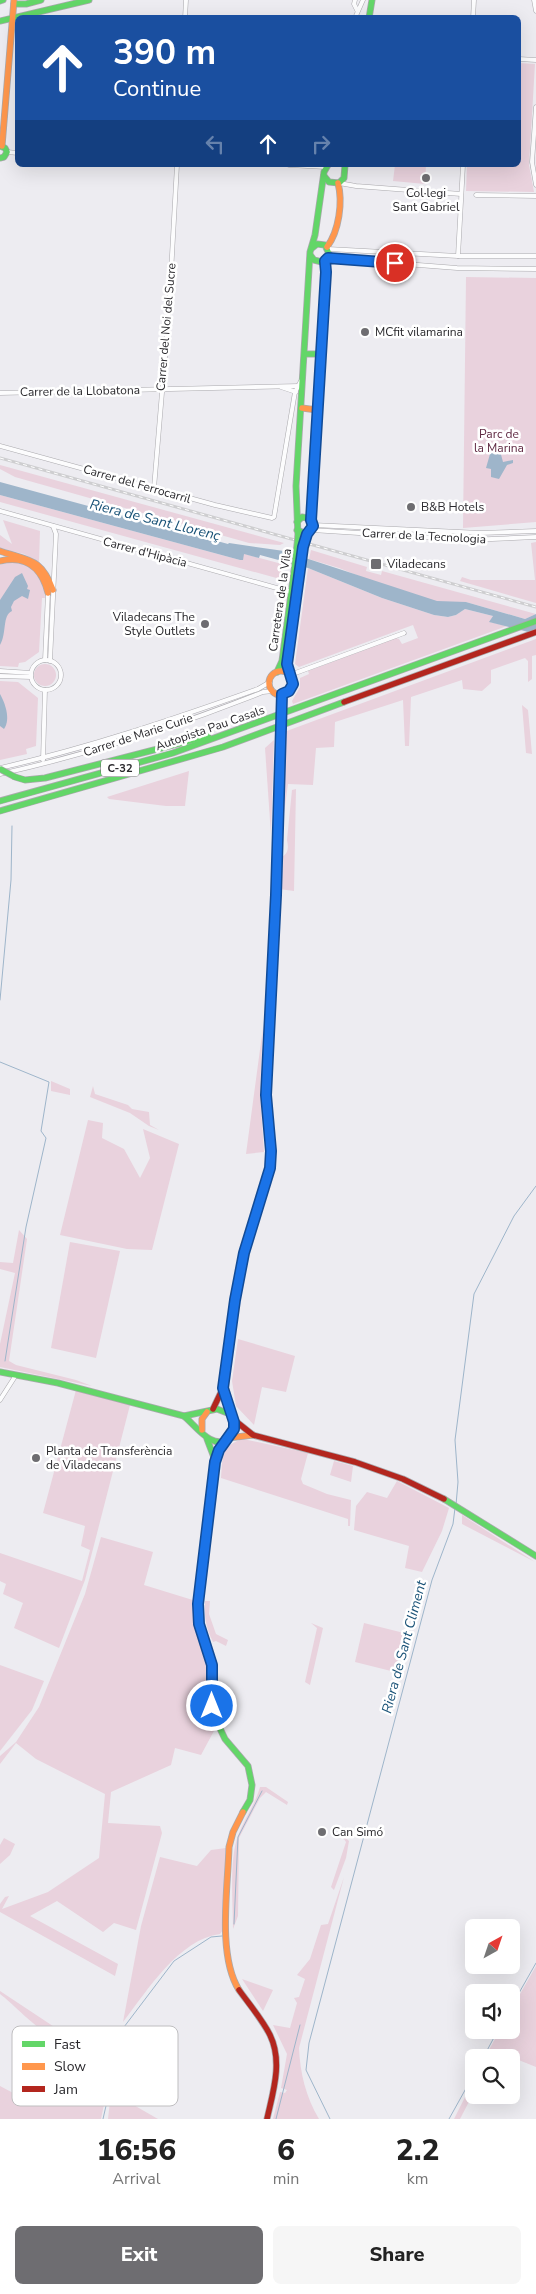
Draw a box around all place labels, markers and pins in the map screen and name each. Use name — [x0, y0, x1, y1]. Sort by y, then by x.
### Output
marker: Col·legi Sant Gabriel — [420, 172, 432, 184]
place label: Col·legi Sant Gabriel — [393, 185, 460, 215]
pin — [374, 242, 416, 284]
place label: MCfit vilamarina — [375, 324, 463, 340]
marker: MCfit vilamarina — [359, 326, 371, 338]
place label: B&B Hotels — [421, 499, 484, 515]
marker: B&B Hotels — [405, 501, 417, 513]
place label: Viladecans — [386, 556, 446, 572]
marker: Viladecans — [369, 557, 383, 571]
place label: Viladecans The Style Outlets — [112, 609, 195, 639]
marker: Viladecans The Style Outlets — [199, 618, 211, 630]
place label: Planta de Transferència de Viladecans — [46, 1443, 172, 1473]
marker: Planta de Transferència de Viladecans — [30, 1452, 42, 1464]
place label: Can Simó — [332, 1824, 384, 1840]
marker: Can Simó — [316, 1826, 328, 1838]

